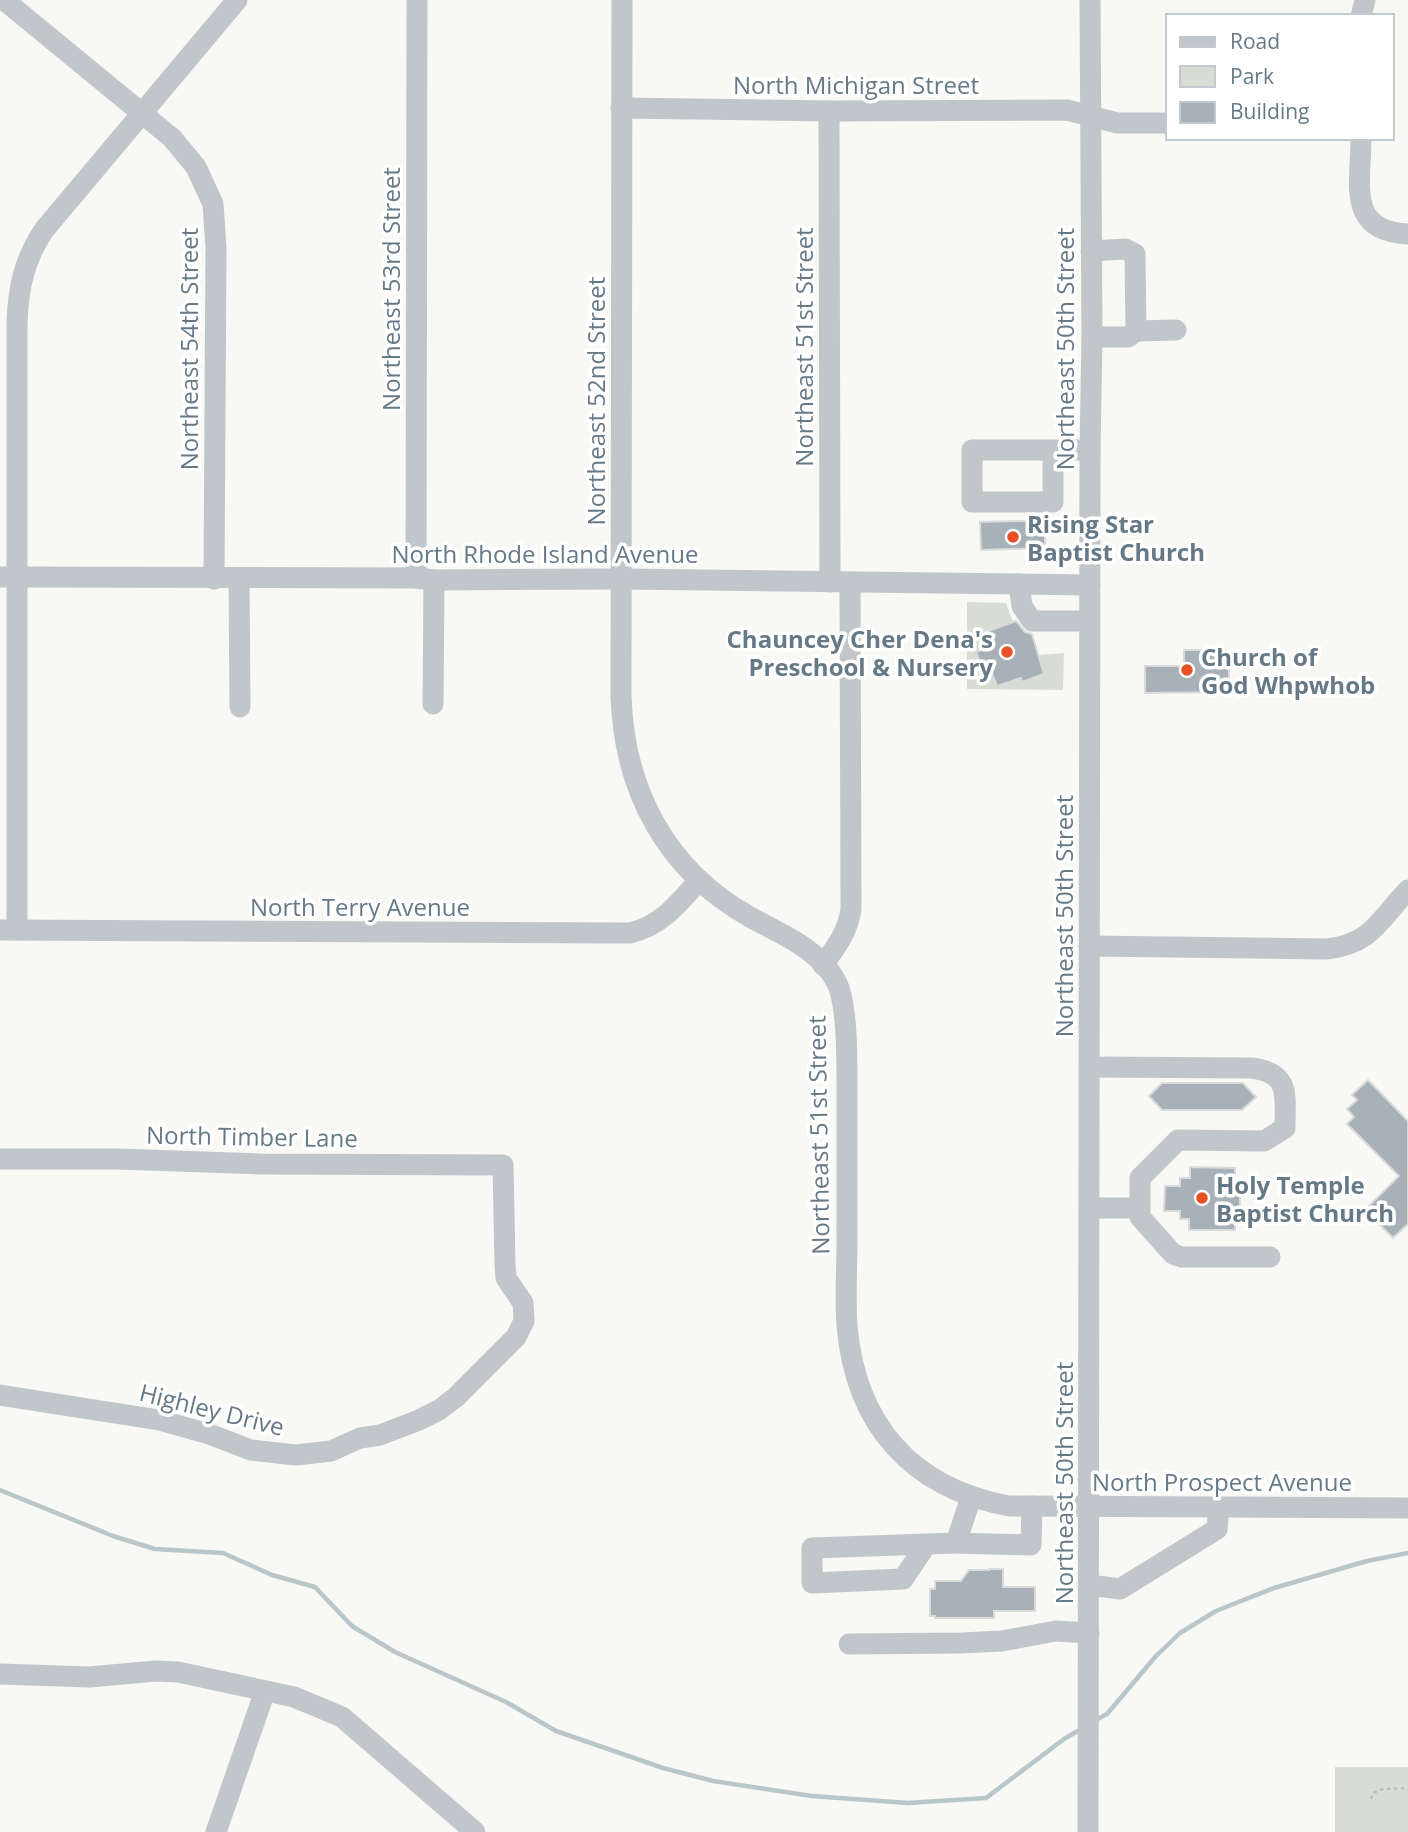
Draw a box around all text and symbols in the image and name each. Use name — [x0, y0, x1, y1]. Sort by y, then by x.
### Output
legend — [1166, 14, 1394, 140]
text: Road — [1230, 27, 1280, 55]
text: Park — [1230, 62, 1274, 90]
street label: North Michigan Street — [733, 68, 979, 101]
text: Building — [1230, 97, 1309, 125]
street label: Northeast 53rd Street — [374, 167, 407, 411]
street label: Northeast 51st Street — [787, 227, 820, 467]
street label: Northeast 54th Street — [172, 228, 205, 470]
street label: Northeast 50th Street — [1048, 228, 1081, 470]
street label: Northeast 52nd Street — [579, 277, 612, 525]
place label: Rising Star Baptist Church — [1027, 507, 1205, 568]
marker: Rising Star Baptist Church — [1005, 529, 1021, 545]
street label: North Rhode Island Avenue — [392, 537, 698, 570]
place label: Chauncey Cher Dena's Preschool & Nursery — [727, 622, 993, 683]
place label: Church of God Whpwhob — [1201, 640, 1375, 701]
marker: Chauncey Cher Dena's Preschool & Nursery — [999, 644, 1015, 660]
marker: Church of God Whpwhob — [1179, 662, 1195, 678]
street label: Northeast 50th Street — [1047, 795, 1080, 1037]
street label: North Terry Avenue — [250, 890, 470, 923]
street label: Northeast 51st Street — [799, 1015, 837, 1255]
street label: North Timber Lane — [146, 1118, 358, 1154]
place label: Holy Temple Baptist Church — [1216, 1168, 1394, 1229]
marker: Holy Temple Baptist Church — [1194, 1190, 1210, 1206]
street label: Northeast 50th Street — [1047, 1362, 1080, 1604]
street label: Highley Drive — [136, 1375, 288, 1443]
street label: North Prospect Avenue — [1092, 1465, 1352, 1498]

